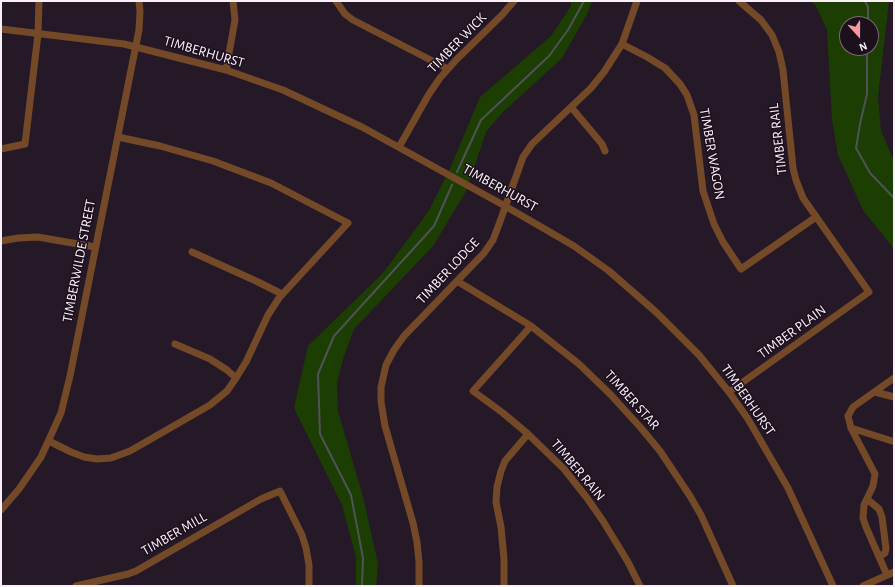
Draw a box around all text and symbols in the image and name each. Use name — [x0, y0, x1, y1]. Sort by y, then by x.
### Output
street label: TIMBER WICK — [424, 9, 490, 77]
north arrow — [839, 16, 879, 56]
street label: TIMBERHURST — [162, 32, 246, 72]
text: N — [858, 40, 869, 53]
street label: TIMBER RAIL — [765, 103, 791, 175]
street label: TIMBER WAGON — [696, 107, 728, 201]
street label: TIMBERHURST — [460, 161, 540, 215]
street label: TIMBERWILDE STREET — [59, 198, 99, 324]
street label: TIMBER LODGE — [413, 234, 483, 308]
street label: TIMBER PLAIN — [754, 302, 830, 362]
street label: TIMBERHURST — [717, 361, 779, 439]
street label: TIMBER STAR — [601, 367, 663, 433]
street label: TIMBER RAIN — [547, 436, 609, 504]
street label: TIMBER MILL — [138, 509, 210, 559]

